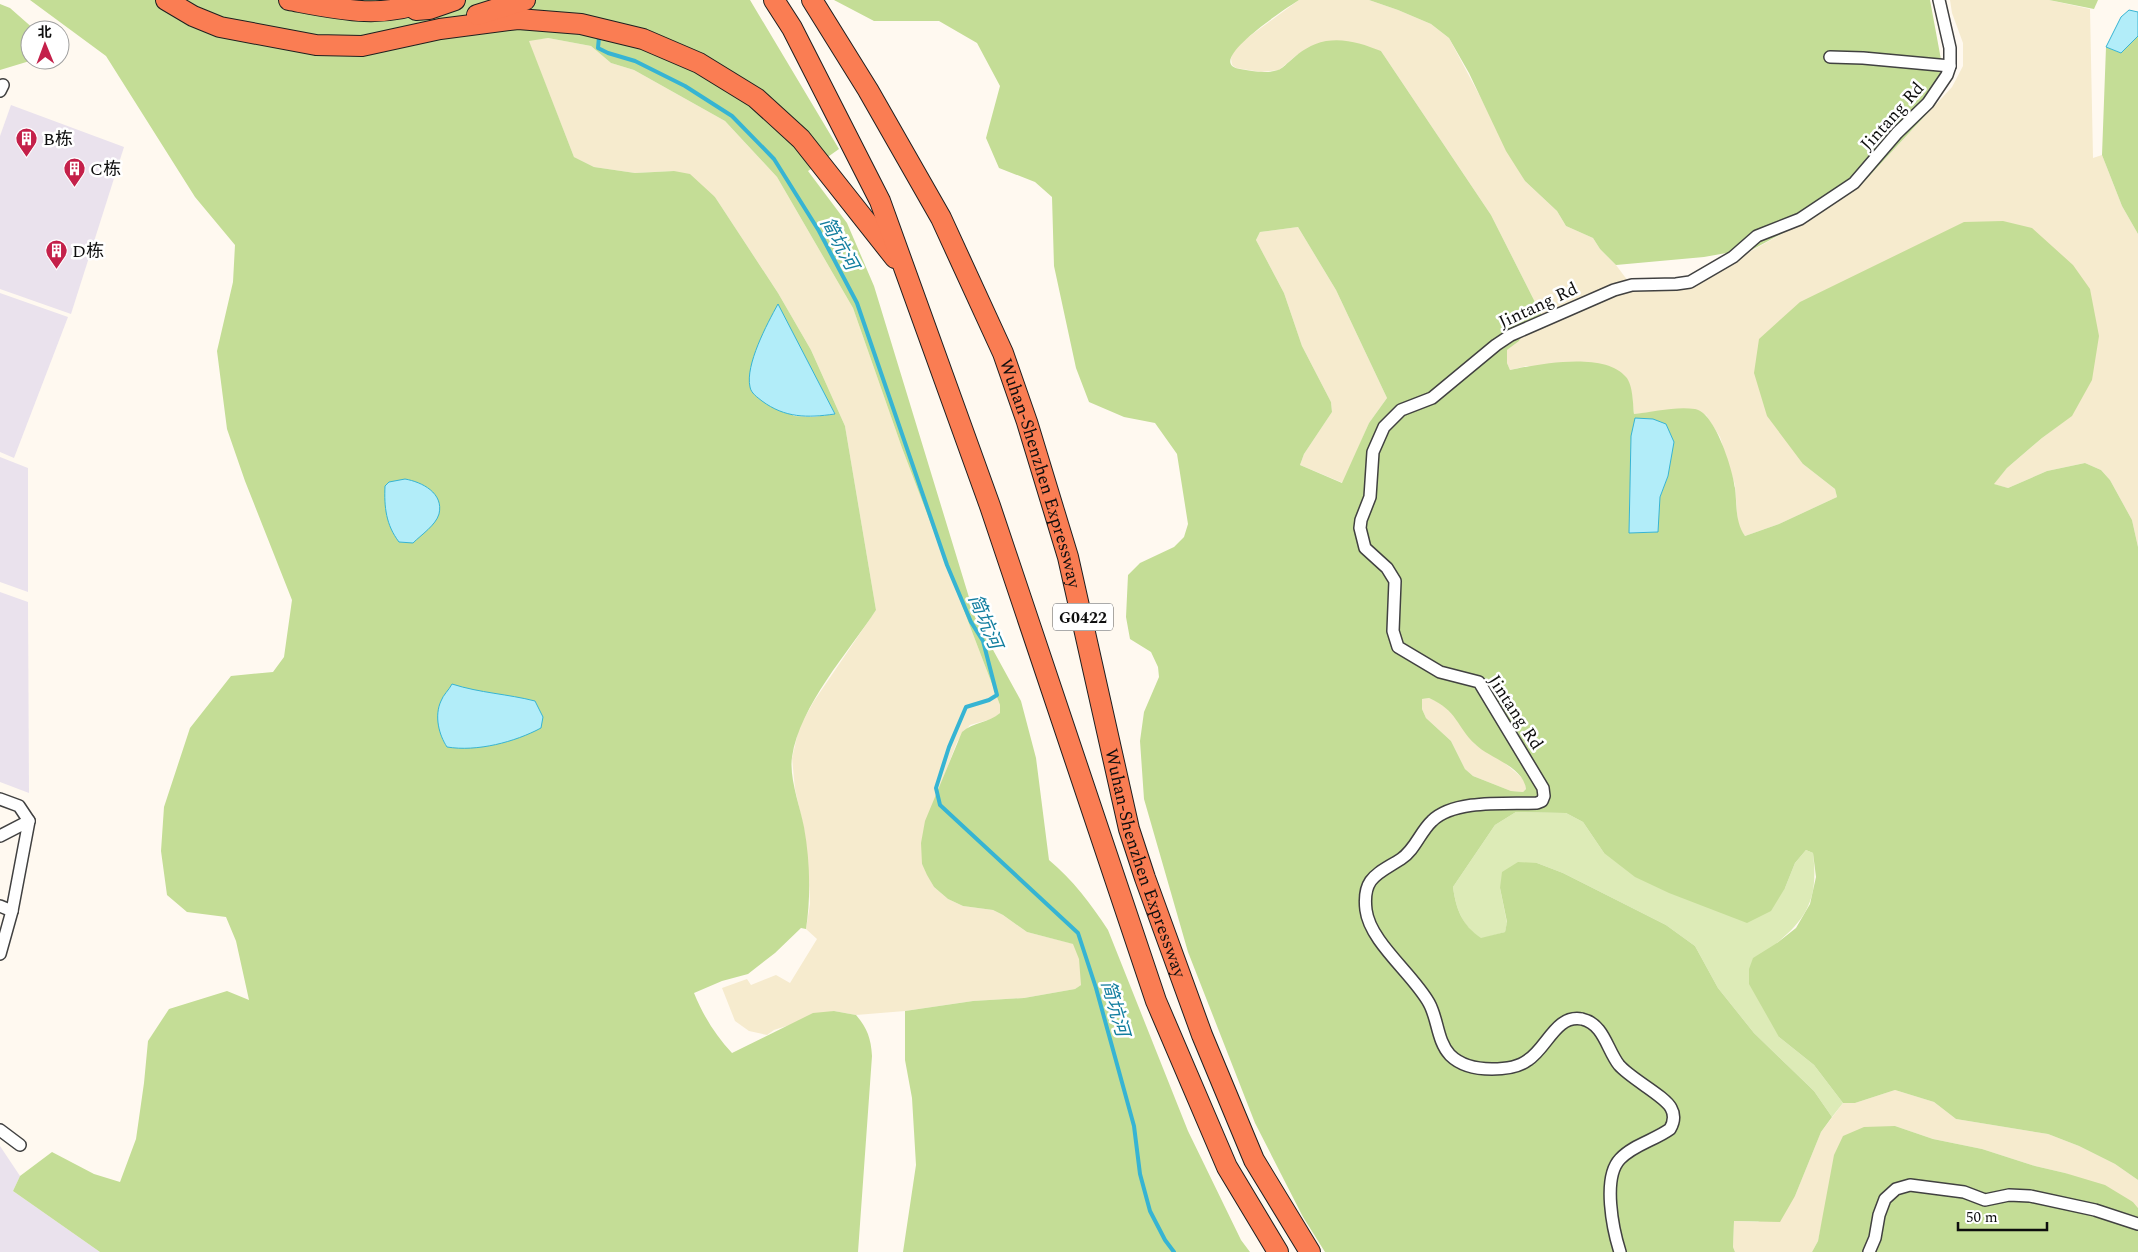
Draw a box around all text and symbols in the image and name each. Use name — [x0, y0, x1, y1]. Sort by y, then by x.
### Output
north arrow — [20, 20, 70, 70]
text: 北 — [38, 22, 52, 43]
street label: Jintang Rd — [1854, 76, 1931, 157]
place label: B栋 — [43, 126, 73, 153]
building icon: B栋 — [15, 127, 39, 158]
place label: C栋 — [90, 156, 121, 183]
building icon: C栋 — [62, 157, 86, 188]
water label: 简坑河 — [812, 212, 867, 279]
place label: D栋 — [72, 238, 104, 265]
building icon: D栋 — [44, 239, 68, 270]
street label: Jintang Rd — [1494, 275, 1582, 336]
street label: Wuhan-Shenzhen Expressway — [992, 355, 1088, 592]
water label: 简坑河 — [960, 590, 1011, 657]
road number: G0422 — [1053, 604, 1113, 630]
street label: Jintang Rd — [1481, 669, 1550, 755]
street label: Wuhan-Shenzhen Expressway — [1097, 746, 1194, 983]
water label: 简坑河 — [1093, 977, 1137, 1044]
scale bar — [1958, 1200, 2047, 1232]
text: 50 m — [1966, 1206, 1998, 1229]

